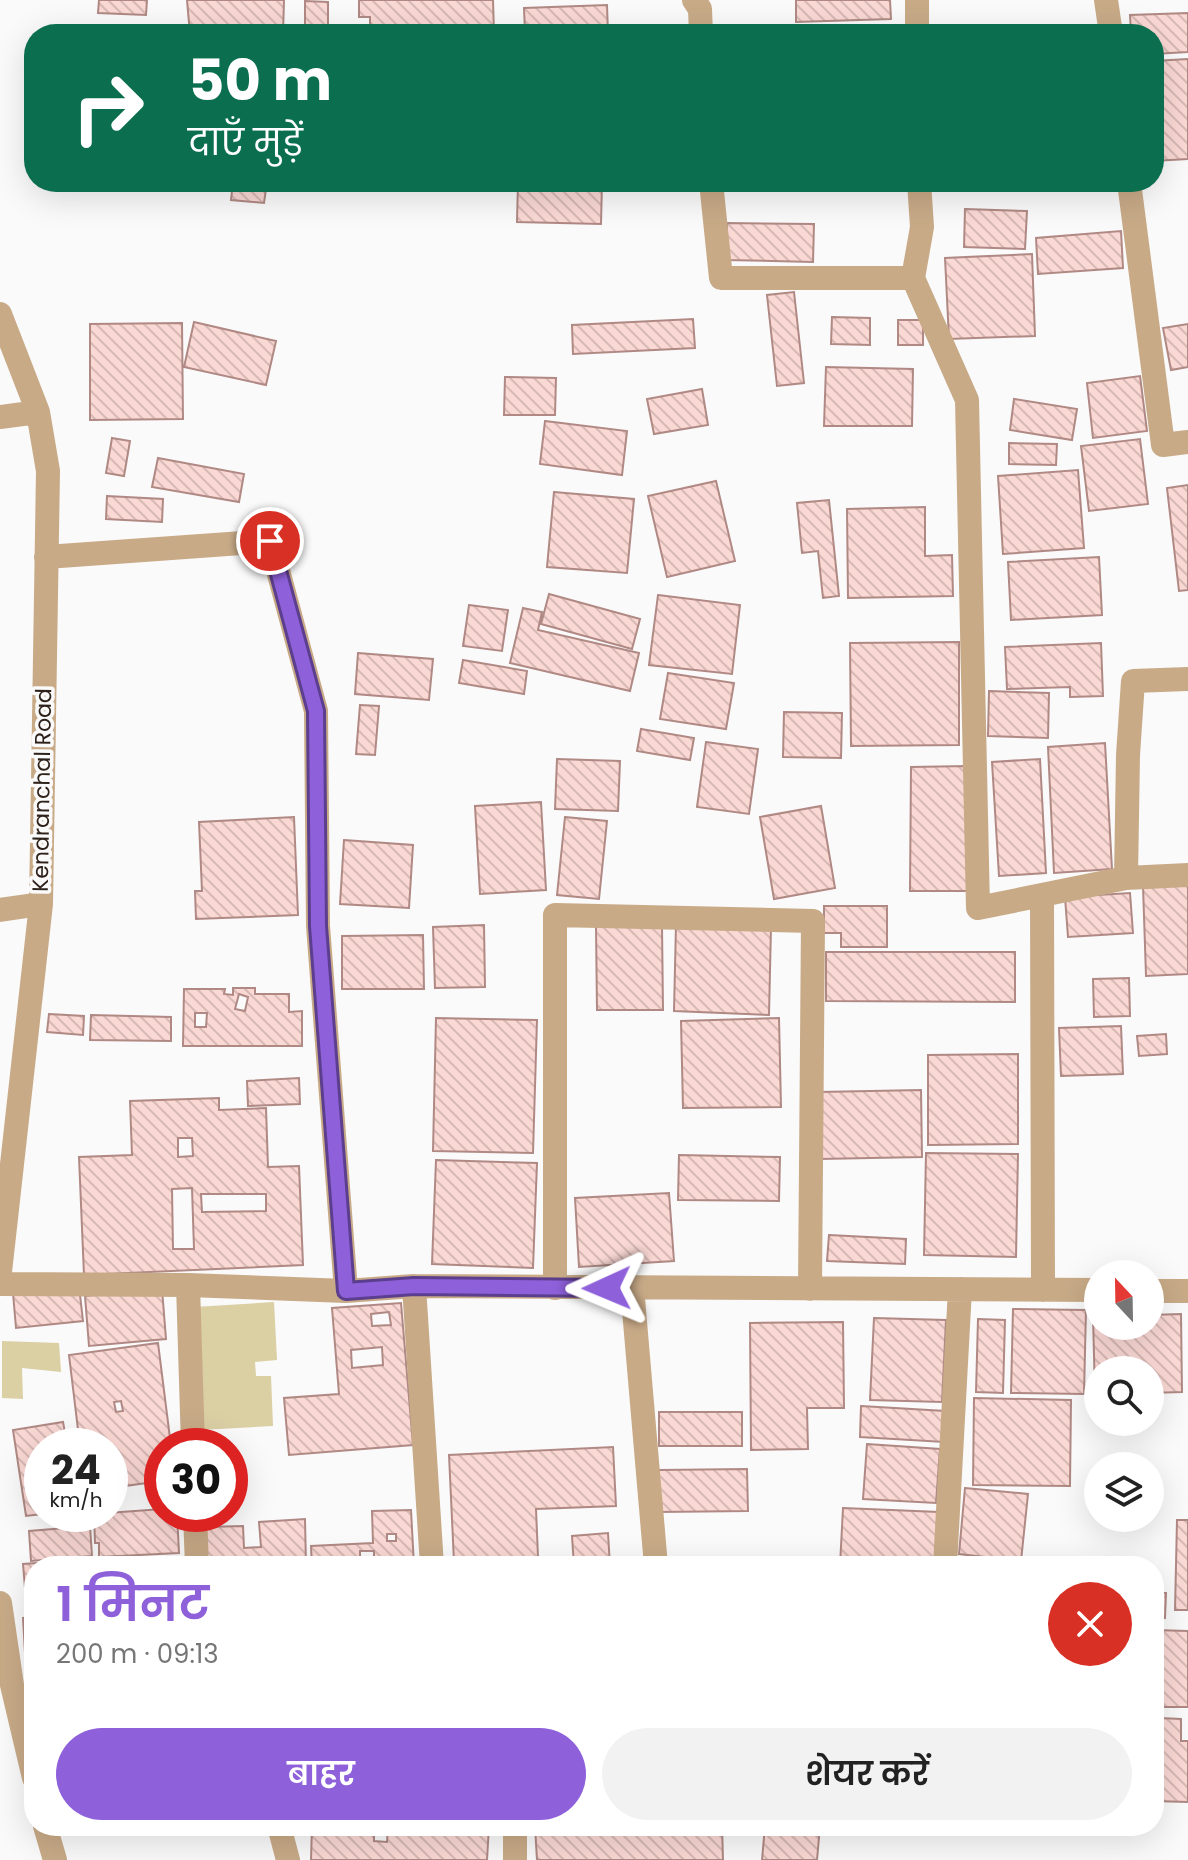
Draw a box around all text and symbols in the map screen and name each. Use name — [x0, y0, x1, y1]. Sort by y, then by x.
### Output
text: 50 m — [188, 41, 332, 120]
icon: right — [56, 56, 160, 160]
text: दाएँ मुड़ें — [188, 117, 303, 168]
pin — [236, 507, 304, 575]
icon: arrive — [248, 519, 292, 563]
street label: Kendranchal Road — [25, 688, 59, 892]
position arrow — [565, 1246, 649, 1330]
north arrow — [1084, 1260, 1164, 1340]
map controls — [1084, 1260, 1164, 1532]
button: search — [1084, 1356, 1164, 1436]
speed limit sign: 30 — [144, 1428, 248, 1532]
text: 24 — [51, 1442, 101, 1498]
button: layers — [1084, 1452, 1164, 1532]
text: km/h — [49, 1486, 103, 1514]
text: 1 मिनट — [56, 1571, 209, 1638]
button: close — [1048, 1582, 1132, 1666]
text: 200 m · 09:13 — [56, 1636, 219, 1672]
button: बाहर — [56, 1728, 586, 1820]
button: शेयर करें — [602, 1728, 1132, 1820]

